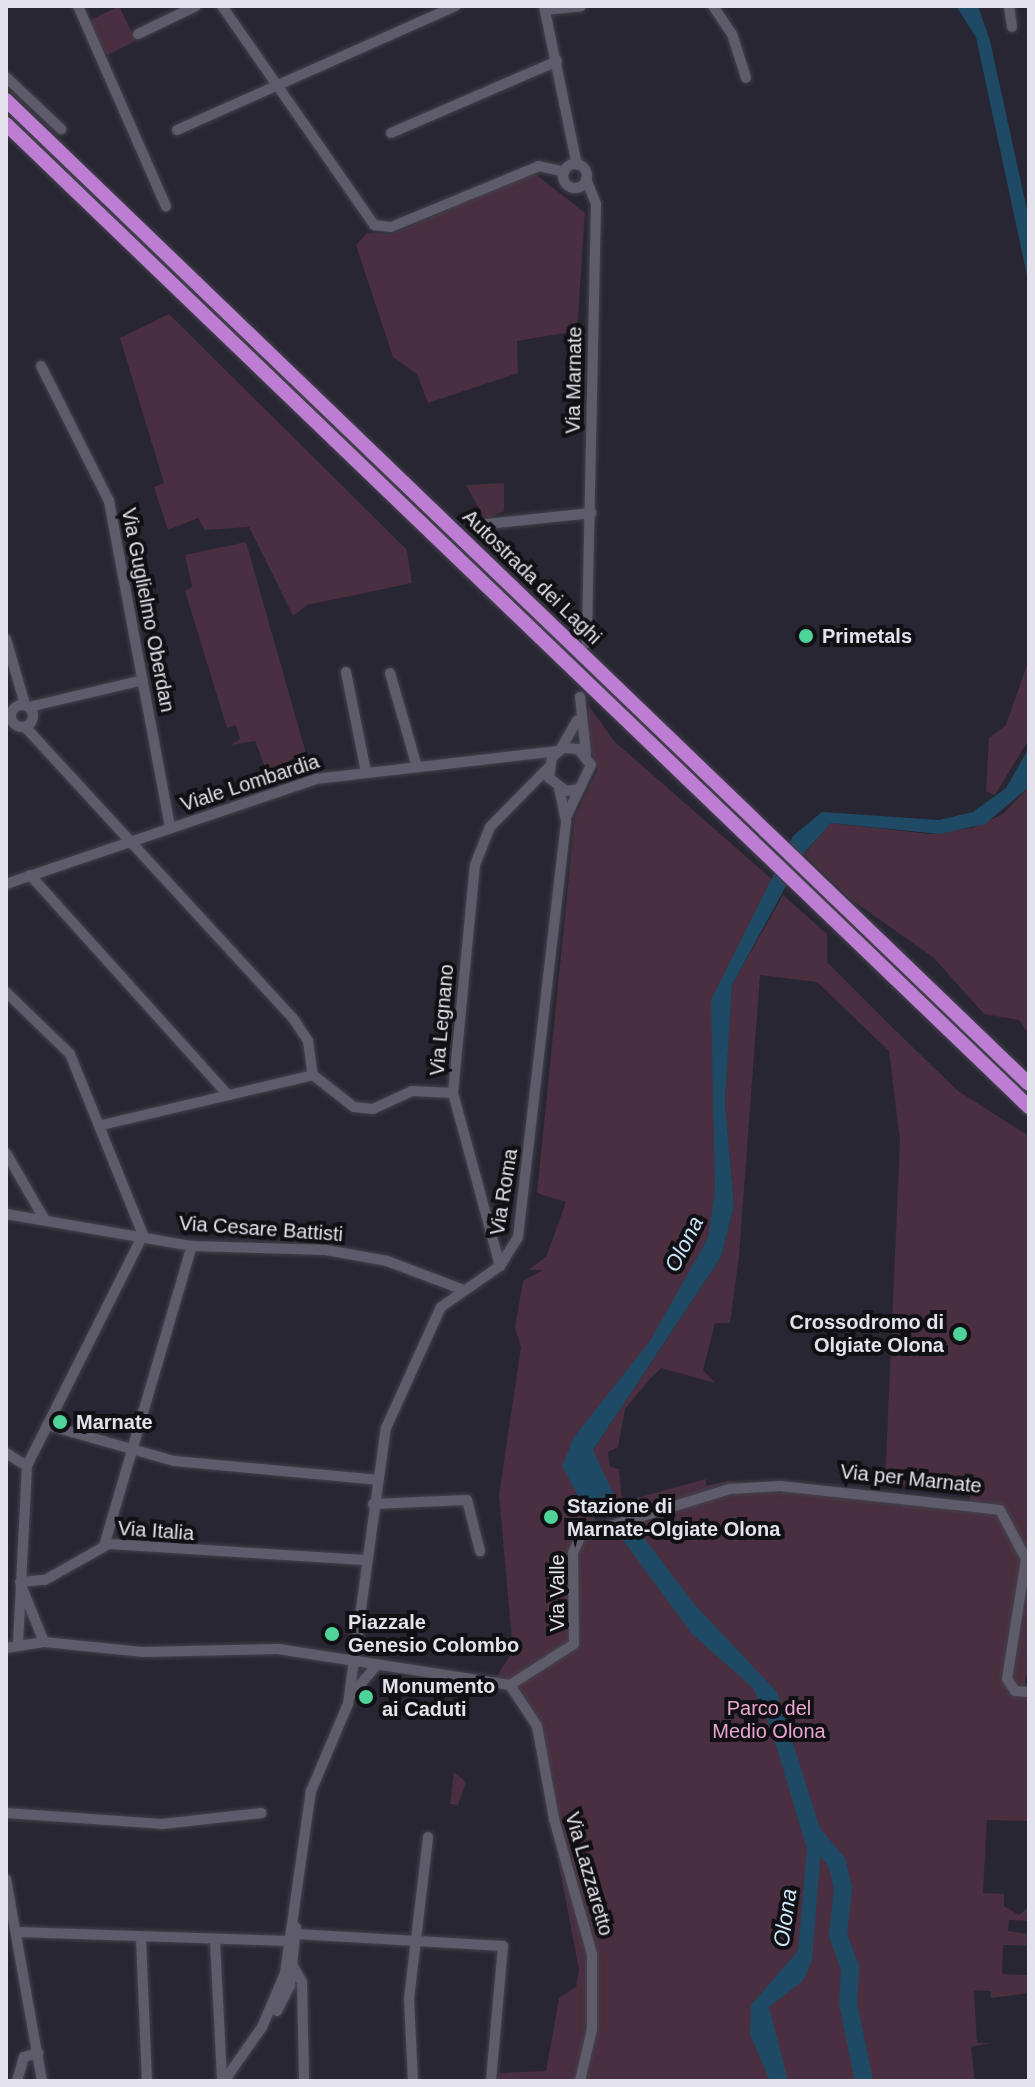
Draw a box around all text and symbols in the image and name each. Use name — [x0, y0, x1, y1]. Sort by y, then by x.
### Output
street label: Via Marnate — [561, 326, 587, 434]
street label: Autostrada dei Laghi — [458, 505, 606, 649]
street label: Via Guglielmo Oberdan — [116, 506, 180, 714]
place label: Primetals — [822, 624, 912, 648]
marker: Primetals — [797, 627, 815, 645]
street label: Viale Lombardia — [178, 749, 322, 817]
street label: Via Legnano — [425, 963, 459, 1077]
street label: Via Roma — [485, 1147, 523, 1237]
street label: Via Cesare Battisti — [178, 1211, 344, 1247]
water label: Olona — [659, 1212, 709, 1276]
place label: Crossodromo di Olgiate Olona — [790, 1310, 944, 1357]
marker: Crossodromo di Olgiate Olona — [951, 1325, 969, 1343]
place label: Marnate — [76, 1410, 153, 1434]
marker: Marnate — [51, 1413, 69, 1431]
street label: Via per Marnate — [839, 1460, 983, 1498]
place label: Stazione di Marnate-Olgiate Olona — [567, 1494, 780, 1541]
marker: Stazione di Marnate-Olgiate Olona — [542, 1508, 560, 1526]
street label: Via Italia — [117, 1516, 195, 1546]
street label: Via Valle — [545, 1554, 569, 1632]
place label: Piazzale Genesio Colombo — [348, 1610, 519, 1657]
marker: Piazzale Genesio Colombo — [323, 1625, 341, 1643]
place label: Monumento ai Caduti — [382, 1674, 495, 1721]
marker: Monumento ai Caduti — [357, 1688, 375, 1706]
park label: Parco del Medio Olona — [712, 1696, 826, 1743]
street label: Via Lazzaretto — [560, 1809, 618, 1939]
water label: Olona — [768, 1887, 802, 1949]

